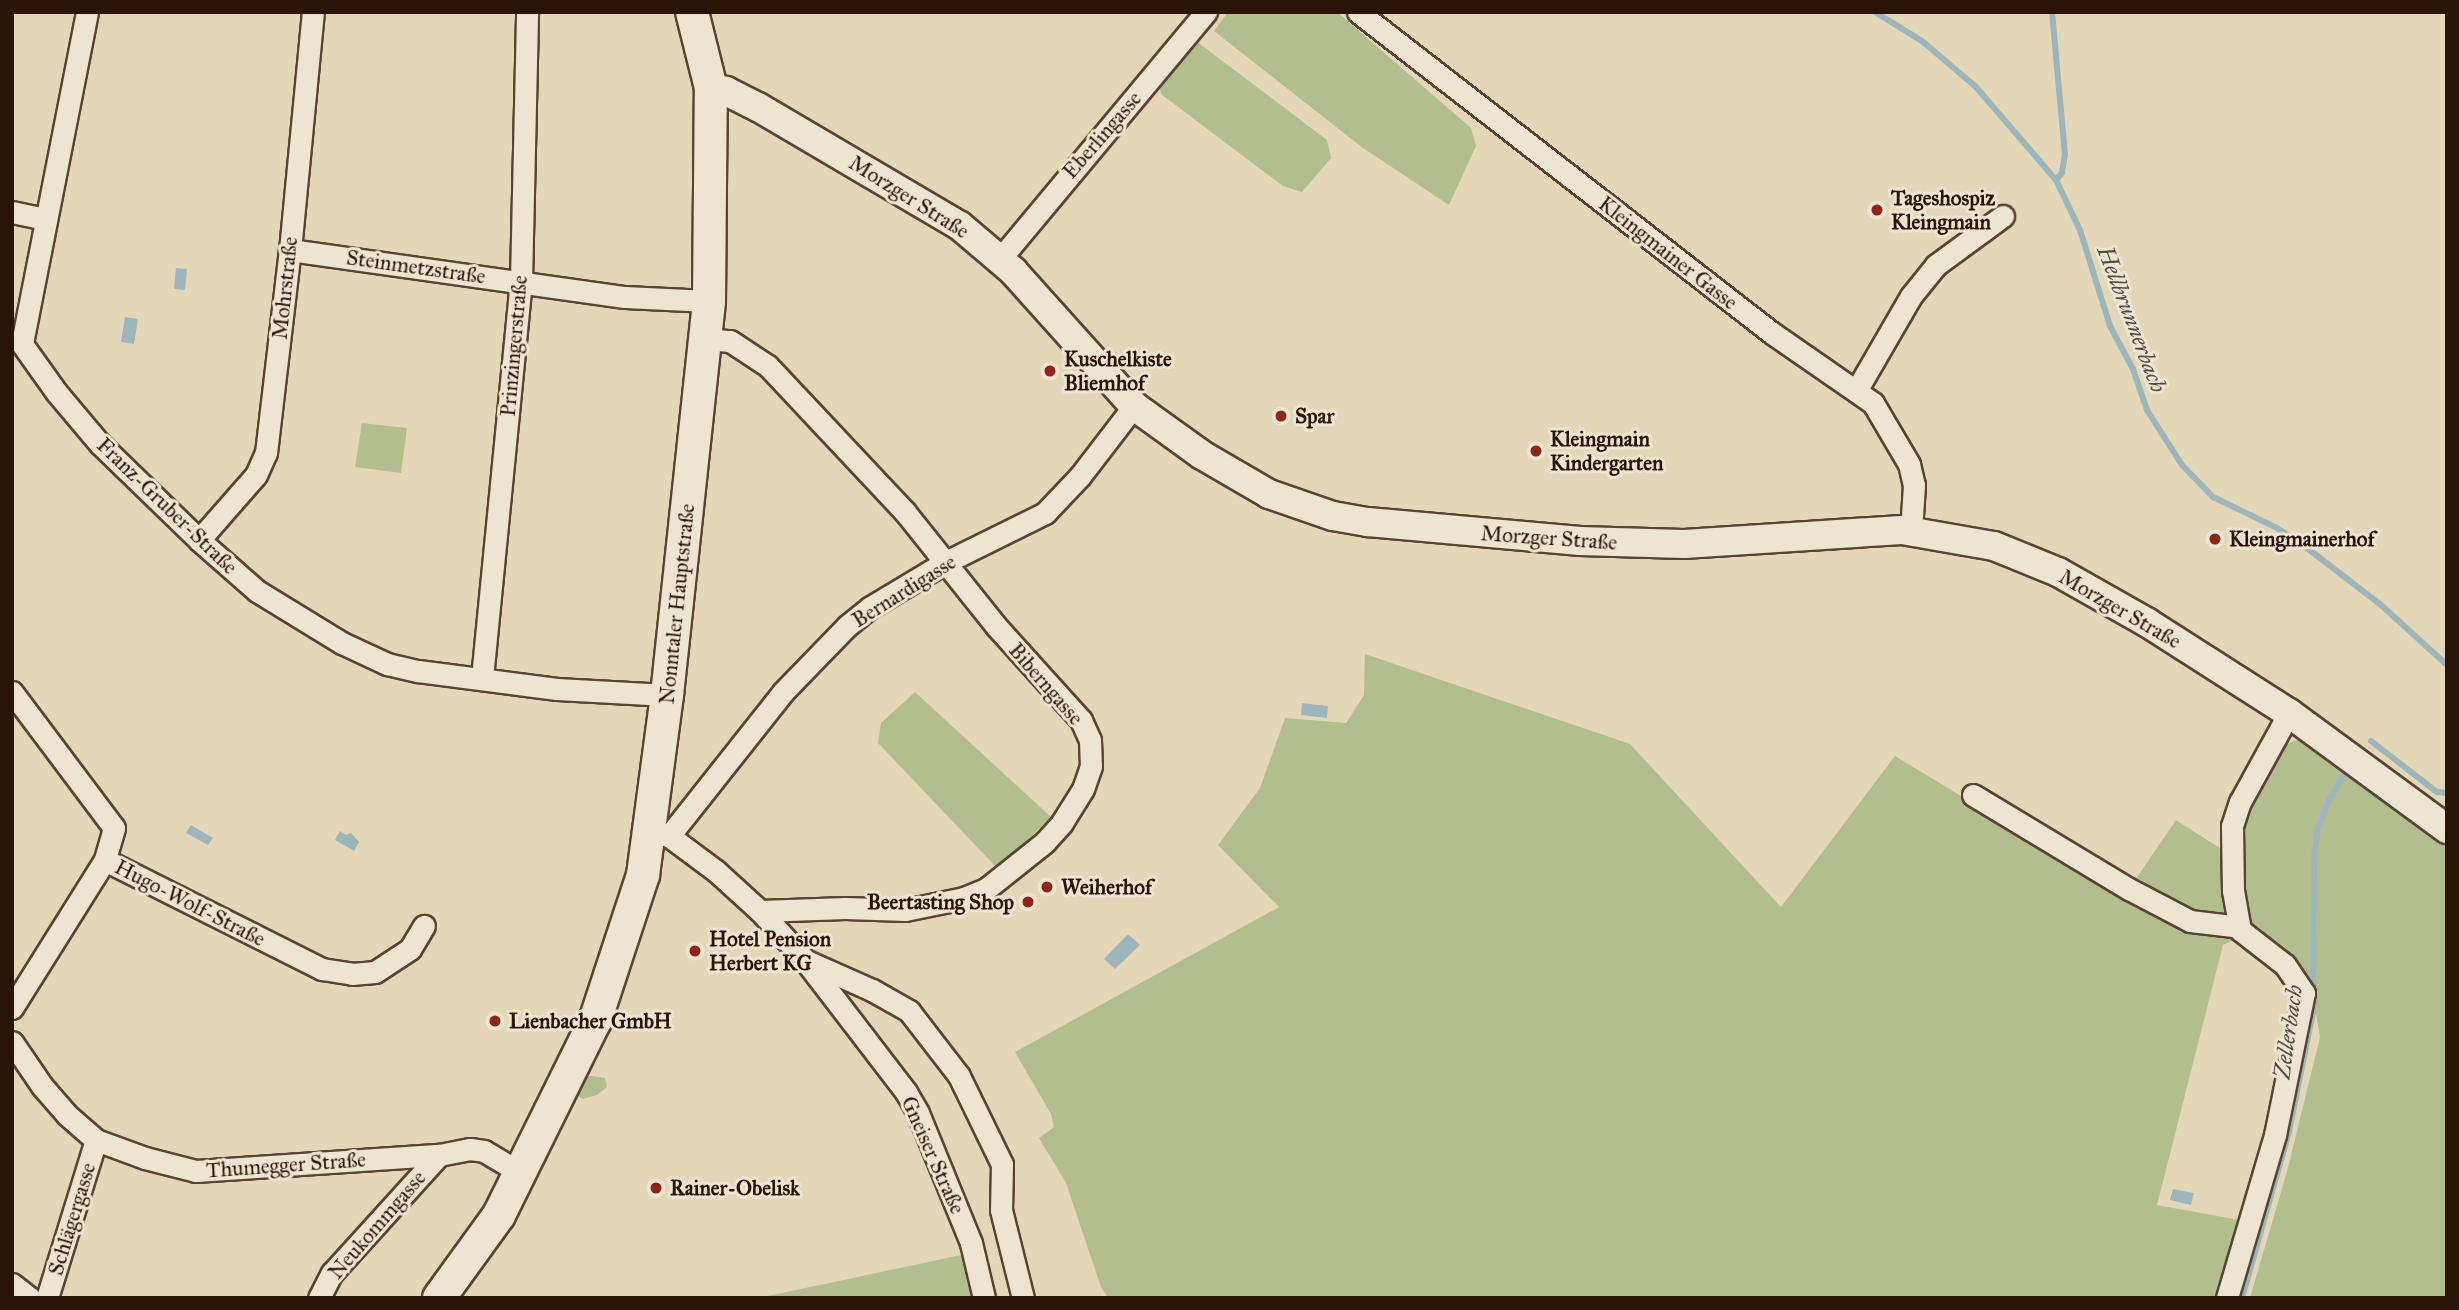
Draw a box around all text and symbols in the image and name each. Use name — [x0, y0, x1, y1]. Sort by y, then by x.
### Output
street label: Eberlingasse — [1057, 86, 1147, 184]
street label: Morzger Straße — [844, 150, 974, 244]
place label: Tageshospiz Kleingmain — [1891, 185, 1995, 235]
street label: Kleingmainer Gasse — [1594, 191, 1742, 315]
marker: Tageshospiz Kleingmain — [1869, 202, 1885, 218]
street label: Mohrstraße — [267, 235, 303, 341]
water label: Hellbrunnerbach — [2091, 242, 2173, 396]
street label: Steinmetzstraße — [345, 245, 487, 289]
street label: Prinzingerstraße — [495, 274, 533, 418]
place label: Kuschelkiste Bliemhof — [1064, 346, 1172, 396]
marker: Kuschelkiste Bliemhof — [1042, 363, 1058, 379]
place label: Spar — [1295, 403, 1334, 429]
marker: Spar — [1273, 408, 1289, 424]
place label: Kleingmain Kindergarten — [1550, 426, 1663, 476]
street label: Franz-Gruber-Straße — [92, 433, 242, 579]
marker: Kleingmain Kindergarten — [1528, 443, 1544, 459]
street label: Nonntaler Hauptstraße — [654, 502, 700, 706]
street label: Morzger Straße — [1480, 521, 1618, 555]
place label: Kleingmainerhof — [2229, 526, 2375, 552]
marker: Kleingmainerhof — [2207, 531, 2223, 547]
street label: Bernardigasse — [847, 549, 961, 633]
street label: Morzger Straße — [2055, 564, 2185, 654]
street label: Biberngasse — [1004, 638, 1088, 730]
street label: Hugo-Wolf-Straße — [111, 854, 269, 952]
place label: Weiherhof — [1061, 874, 1152, 900]
marker: Weiherhof — [1039, 879, 1055, 895]
place label: Beertasting Shop — [867, 889, 1014, 915]
marker: Beertasting Shop — [1020, 894, 1036, 910]
place label: Hotel Pension Herbert KG — [709, 926, 831, 976]
marker: Hotel Pension Herbert KG — [687, 943, 703, 959]
water label: Zellerbach — [2268, 983, 2308, 1081]
place label: Lienbacher GmbH — [509, 1008, 672, 1034]
marker: Lienbacher GmbH — [487, 1013, 503, 1029]
street label: Gneiser Straße — [896, 1092, 970, 1218]
street label: Thumegger Straße — [205, 1147, 367, 1183]
street label: Schlägergasse — [43, 1160, 101, 1278]
street label: Neukommgasse — [323, 1166, 431, 1284]
place label: Rainer-Obelisk — [670, 1175, 800, 1201]
marker: Rainer-Obelisk — [648, 1180, 664, 1196]

